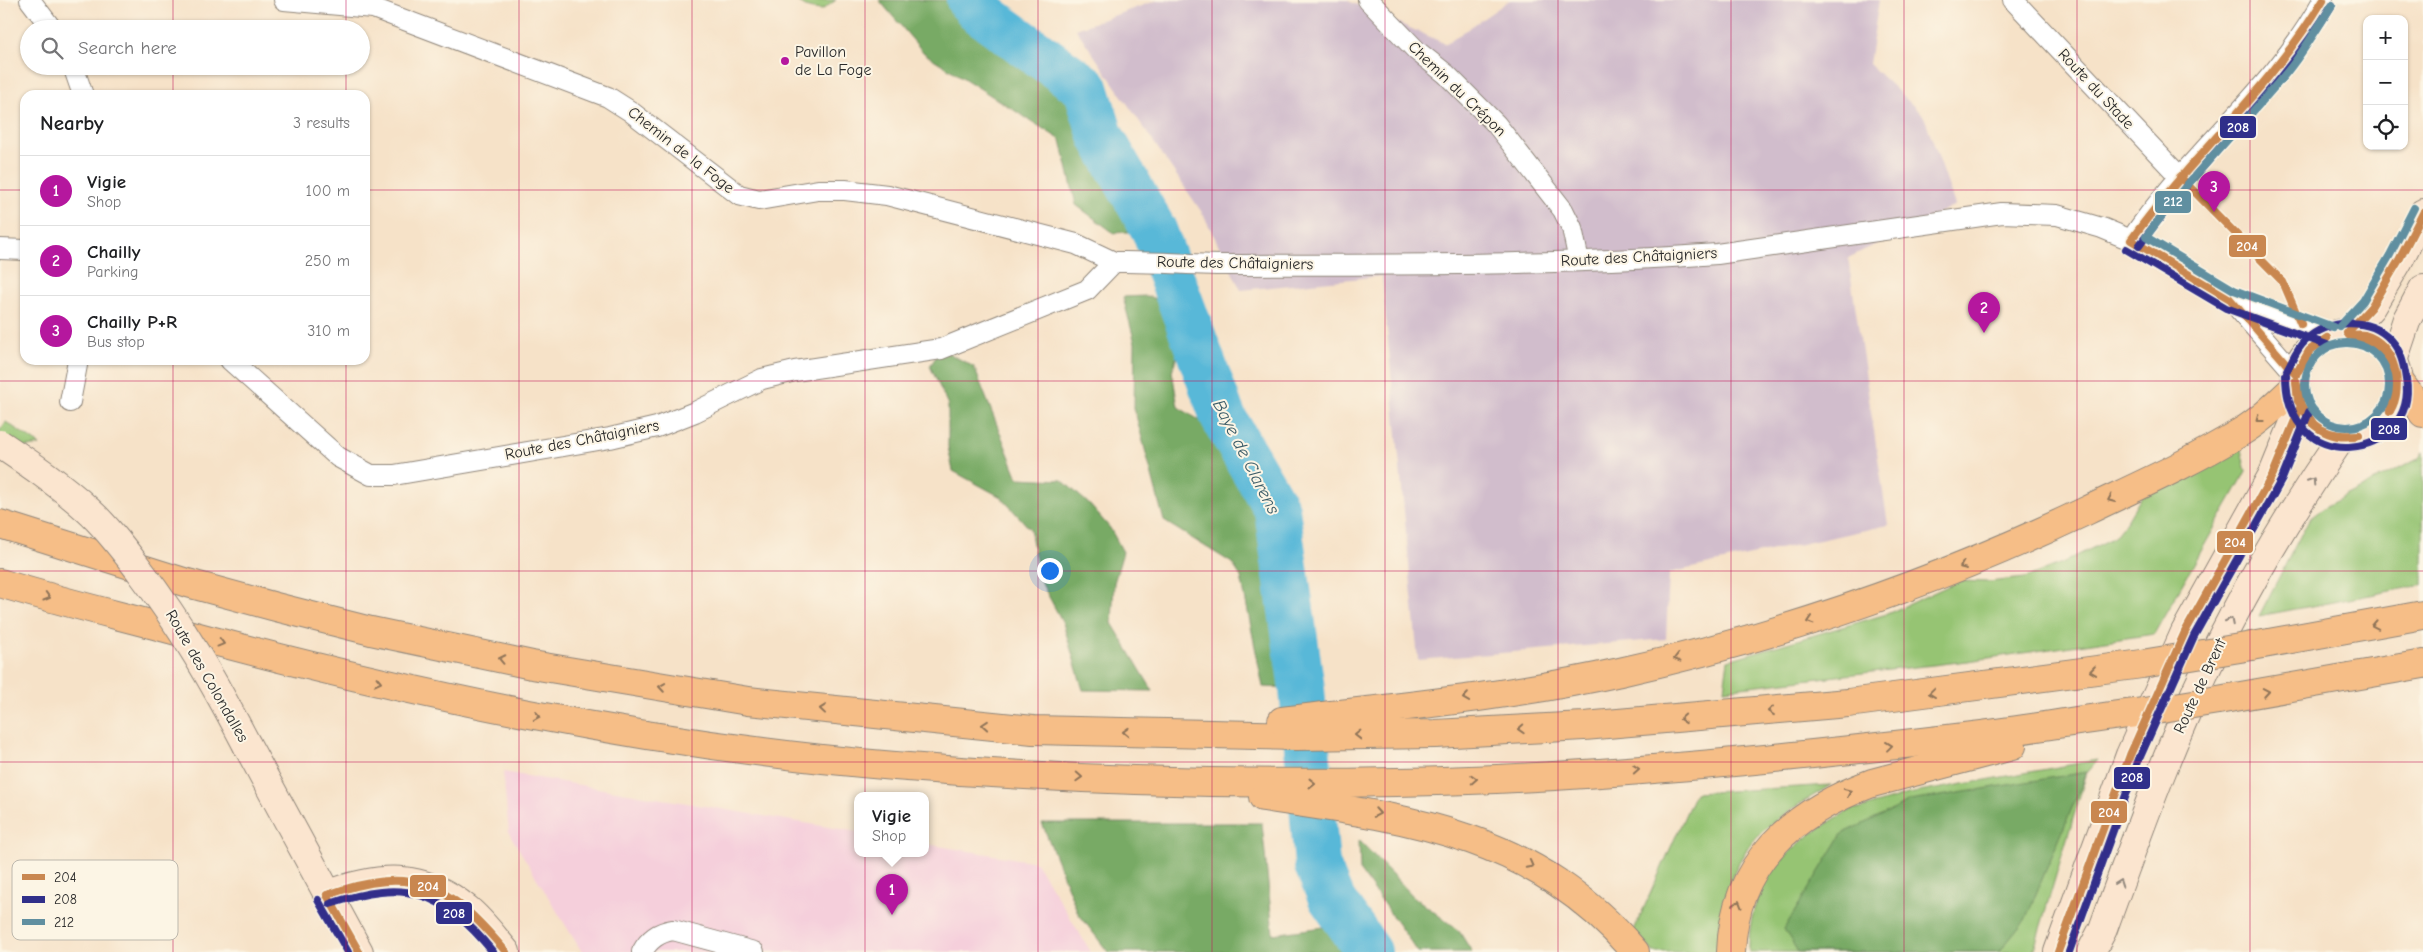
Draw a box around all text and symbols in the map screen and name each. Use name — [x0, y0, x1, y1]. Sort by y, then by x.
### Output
map controls — [2363, 15, 2408, 150]
button: + — [2363, 15, 2408, 60]
search box — [20, 20, 370, 75]
icon: search — [38, 34, 66, 62]
text: Search here — [78, 37, 177, 59]
street label: Chemin du Crépon — [1404, 38, 1510, 140]
place label: Pavillon de La Foge — [795, 43, 871, 79]
street label: Route du Stade — [2054, 45, 2138, 133]
marker: Pavillon de La Foge — [779, 55, 791, 67]
button: − — [2363, 60, 2408, 105]
street label: Chemin de la Foge — [624, 103, 738, 197]
button: locate — [2363, 105, 2408, 150]
text: Nearby — [40, 111, 104, 135]
text: 3 results — [293, 114, 350, 132]
line badge: 208 — [2219, 115, 2257, 139]
text: 208 — [2227, 119, 2249, 136]
text: Vigie — [87, 171, 126, 193]
pin: 3 — [2198, 171, 2230, 212]
text: 1 — [53, 182, 59, 200]
text: 100 m — [306, 182, 350, 200]
line badge: 212 — [2154, 190, 2192, 214]
text: Shop — [87, 193, 121, 211]
text: 212 — [2163, 193, 2183, 210]
line badge: 204 — [2228, 234, 2267, 258]
text: 204 — [2236, 238, 2258, 255]
text: Chailly — [87, 241, 140, 263]
street label: Route des Châtaigniers — [1560, 244, 1718, 270]
text: 2 — [52, 252, 60, 270]
text: 250 m — [305, 252, 350, 270]
street label: Route des Châtaigniers — [1157, 253, 1314, 273]
text: Parking — [87, 263, 139, 281]
pin: 2 — [1968, 292, 2000, 333]
text: Chailly P+R — [87, 311, 177, 333]
text: 3 — [52, 322, 60, 340]
text: 310 m — [307, 322, 350, 340]
text: Bus stop — [87, 333, 145, 351]
water label: Baye de Clarens — [1208, 396, 1284, 518]
one-way arrow — [2255, 413, 2265, 422]
street label: Route des Châtaigniers — [503, 416, 661, 464]
line badge: 208 — [2370, 417, 2408, 441]
text: 208 — [2378, 421, 2400, 438]
one-way arrow — [2306, 477, 2316, 486]
one-way arrow — [2107, 493, 2116, 504]
line badge: 204 — [2216, 530, 2254, 554]
text: 204 — [2224, 534, 2246, 551]
your location — [1037, 558, 1063, 584]
one-way arrow — [1959, 560, 1968, 571]
one-way arrow — [42, 591, 50, 601]
street label: Route des Colondalles — [162, 607, 252, 746]
one-way arrow — [1806, 615, 1814, 625]
one-way arrow — [2224, 617, 2234, 626]
one-way arrow — [2371, 619, 2380, 629]
street label: Route de Brent — [2170, 635, 2230, 736]
one-way arrow — [216, 637, 225, 648]
one-way arrow — [1673, 652, 1682, 663]
one-way arrow — [498, 654, 506, 664]
one-way arrow — [2089, 665, 2097, 676]
one-way arrow — [374, 676, 383, 687]
one-way arrow — [658, 682, 666, 693]
one-way arrow — [1928, 687, 1936, 698]
one-way arrow — [2262, 687, 2271, 697]
one-way arrow — [1462, 692, 1470, 703]
one-way arrow — [819, 704, 827, 715]
one-way arrow — [1767, 705, 1775, 716]
one-way arrow — [534, 710, 542, 721]
one-way arrow — [1678, 713, 1686, 724]
one-way arrow — [980, 720, 988, 731]
one-way arrow — [1516, 724, 1524, 735]
one-way arrow — [1121, 727, 1129, 738]
one-way arrow — [1354, 730, 1362, 740]
one-way arrow — [1885, 741, 1893, 752]
one-way arrow — [1633, 764, 1641, 775]
line badge: 208 — [2113, 766, 2151, 790]
text: 208 — [2121, 769, 2143, 786]
one-way arrow — [1075, 772, 1083, 783]
one-way arrow — [1470, 773, 1478, 784]
one-way arrow — [1308, 778, 1316, 788]
one-way arrow — [1843, 788, 1852, 798]
popup — [854, 792, 929, 857]
line badge: 204 — [2090, 800, 2128, 824]
text: 204 — [2098, 804, 2120, 821]
text: Vigie — [872, 805, 911, 827]
one-way arrow — [1372, 808, 1381, 818]
text: Shop — [872, 827, 906, 845]
one-way arrow — [1525, 859, 1534, 869]
legend — [12, 860, 178, 940]
text: 204 — [54, 869, 77, 886]
line badge: 204 — [409, 874, 447, 898]
pin: 1 — [876, 874, 908, 915]
text: 204 — [417, 878, 439, 895]
one-way arrow — [2113, 880, 2123, 888]
text: 208 — [54, 891, 77, 908]
one-way arrow — [1733, 900, 1743, 909]
line badge: 208 — [435, 901, 473, 925]
text: 208 — [443, 905, 465, 922]
text: 212 — [54, 914, 74, 931]

